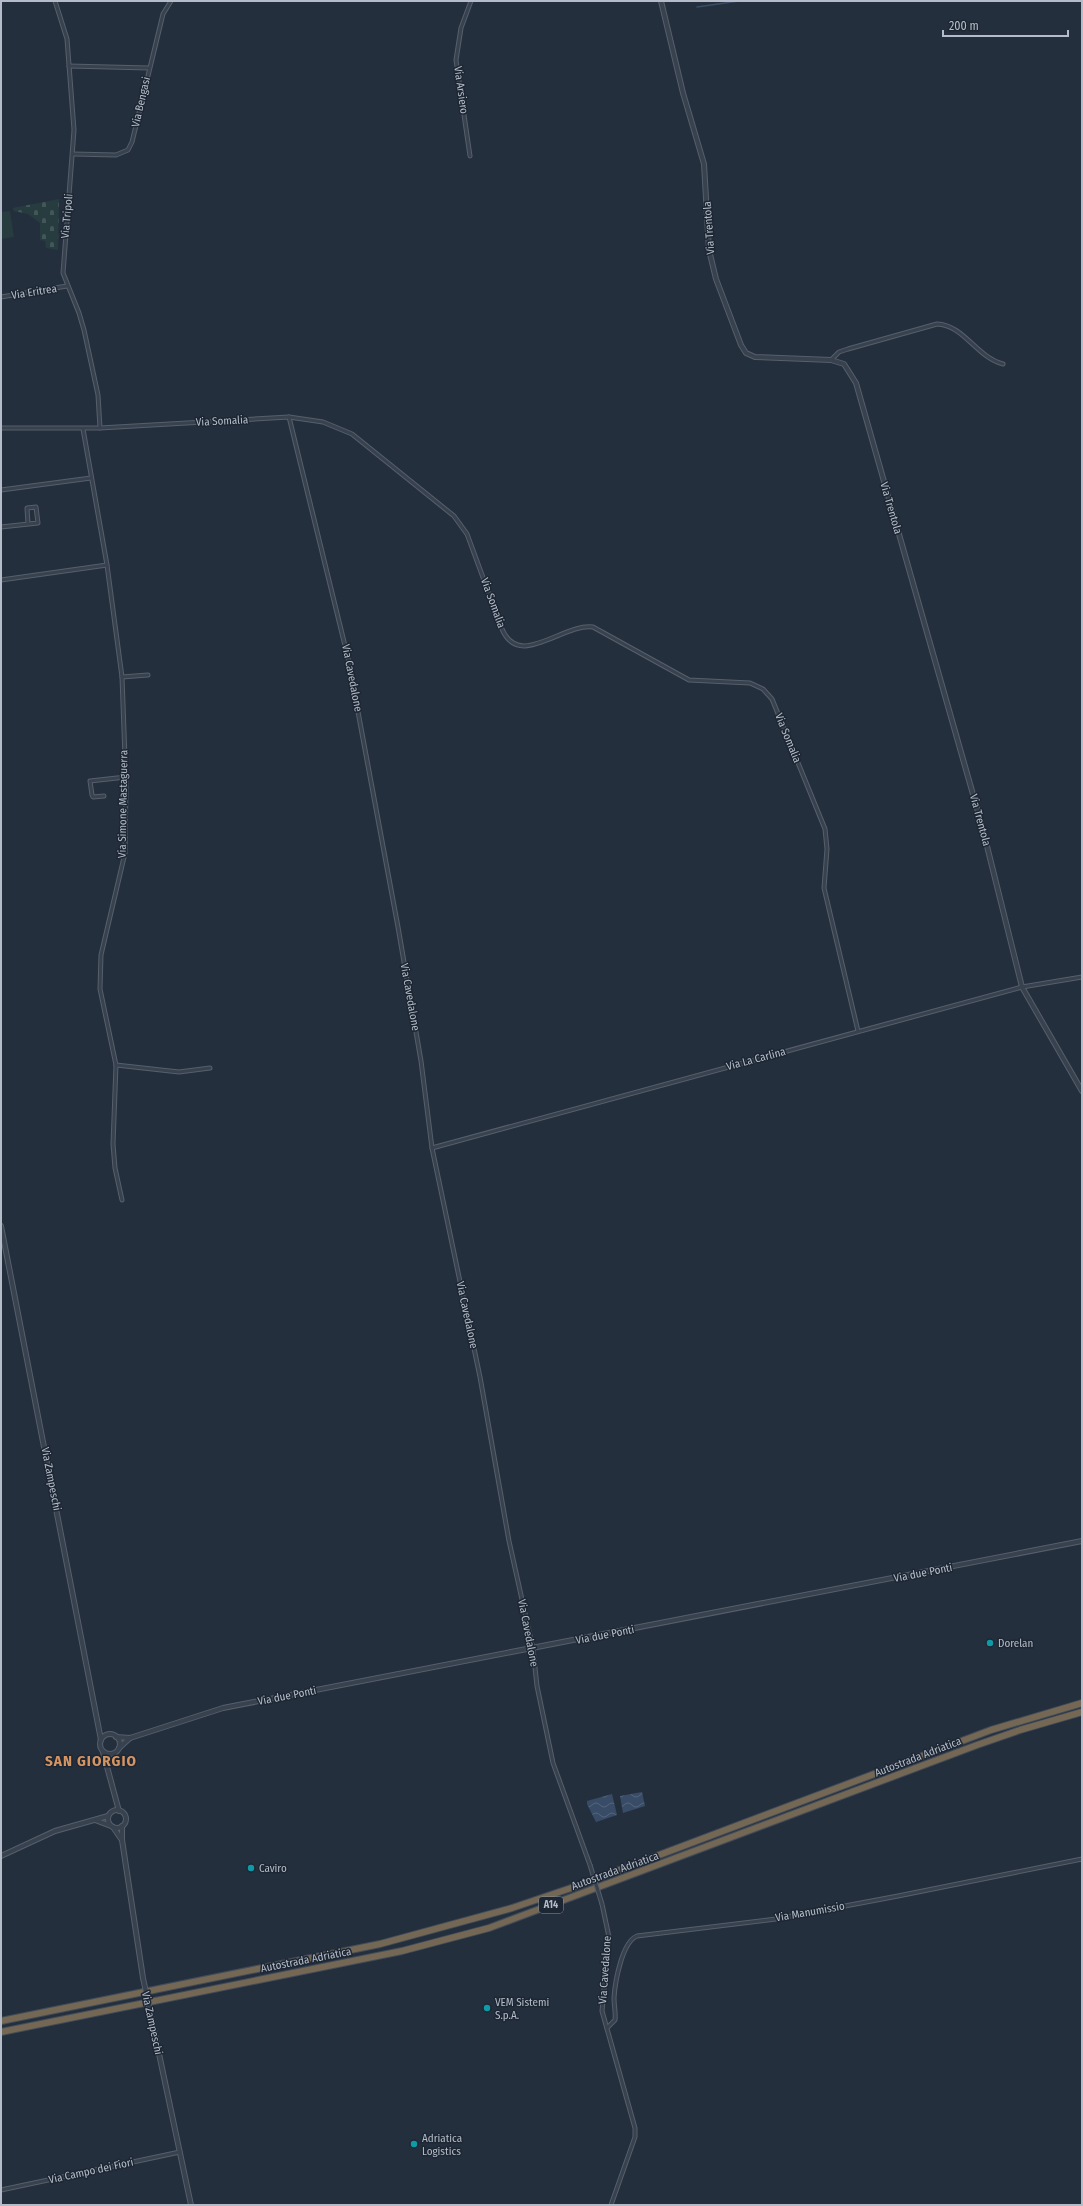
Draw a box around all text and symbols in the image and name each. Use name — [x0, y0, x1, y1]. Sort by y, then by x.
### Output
scale bar — [943, 12, 1068, 38]
text: 200 m — [949, 19, 979, 33]
street label: Via Arsiero — [451, 65, 471, 115]
street label: Via Bengasi — [129, 75, 153, 128]
street label: Via Tripoli — [59, 193, 75, 239]
street label: Via Trentola — [701, 201, 717, 255]
street label: Via Eritrea — [10, 282, 58, 302]
street label: Via Somalia — [195, 413, 249, 429]
street label: Via Trentola — [877, 481, 905, 535]
street label: Via Somalia — [478, 576, 508, 630]
street label: Via Cavedalone — [339, 643, 365, 713]
street label: Via Somalia — [772, 711, 804, 765]
street label: Via Simone Mastaguerra — [116, 750, 130, 858]
street label: Via Trentola — [967, 793, 993, 847]
street label: Via Cavedalone — [398, 962, 422, 1032]
street label: Via La Carlina — [725, 1045, 787, 1073]
street label: Via Cavedalone — [454, 1280, 480, 1350]
street label: Via Zampeschi — [38, 1446, 64, 1512]
street label: Via due Ponti — [893, 1561, 954, 1585]
street label: Via Cavedalone — [515, 1598, 541, 1668]
street label: Via due Ponti — [575, 1623, 636, 1647]
place label: Dorelan — [998, 1637, 1033, 1650]
marker: Dorelan — [985, 1638, 995, 1648]
street label: Via due Ponti — [257, 1684, 318, 1708]
street label: Autostrada Adriatica — [873, 1734, 963, 1780]
district label: SAN GIORGIO — [45, 1752, 137, 1770]
street label: Autostrada Adriatica — [570, 1849, 660, 1893]
place label: Caviro — [259, 1862, 287, 1875]
marker: Caviro — [246, 1863, 256, 1873]
road number: A14 — [539, 1897, 563, 1913]
street label: Via Manumissio — [774, 1899, 846, 1924]
street label: Via Cavedalone — [596, 1935, 614, 2005]
street label: Autostrada Adriatica — [260, 1945, 352, 1975]
street label: Via Zampeschi — [139, 1990, 165, 2056]
place label: VEM Sistemi S.p.A. — [495, 1996, 549, 2022]
marker: VEM Sistemi S.p.A. — [482, 2003, 492, 2013]
place label: Adriatica Logistics — [422, 2132, 462, 2158]
marker: Adriatica Logistics — [409, 2139, 419, 2149]
street label: Via Campo dei Fiori — [47, 2156, 135, 2186]

